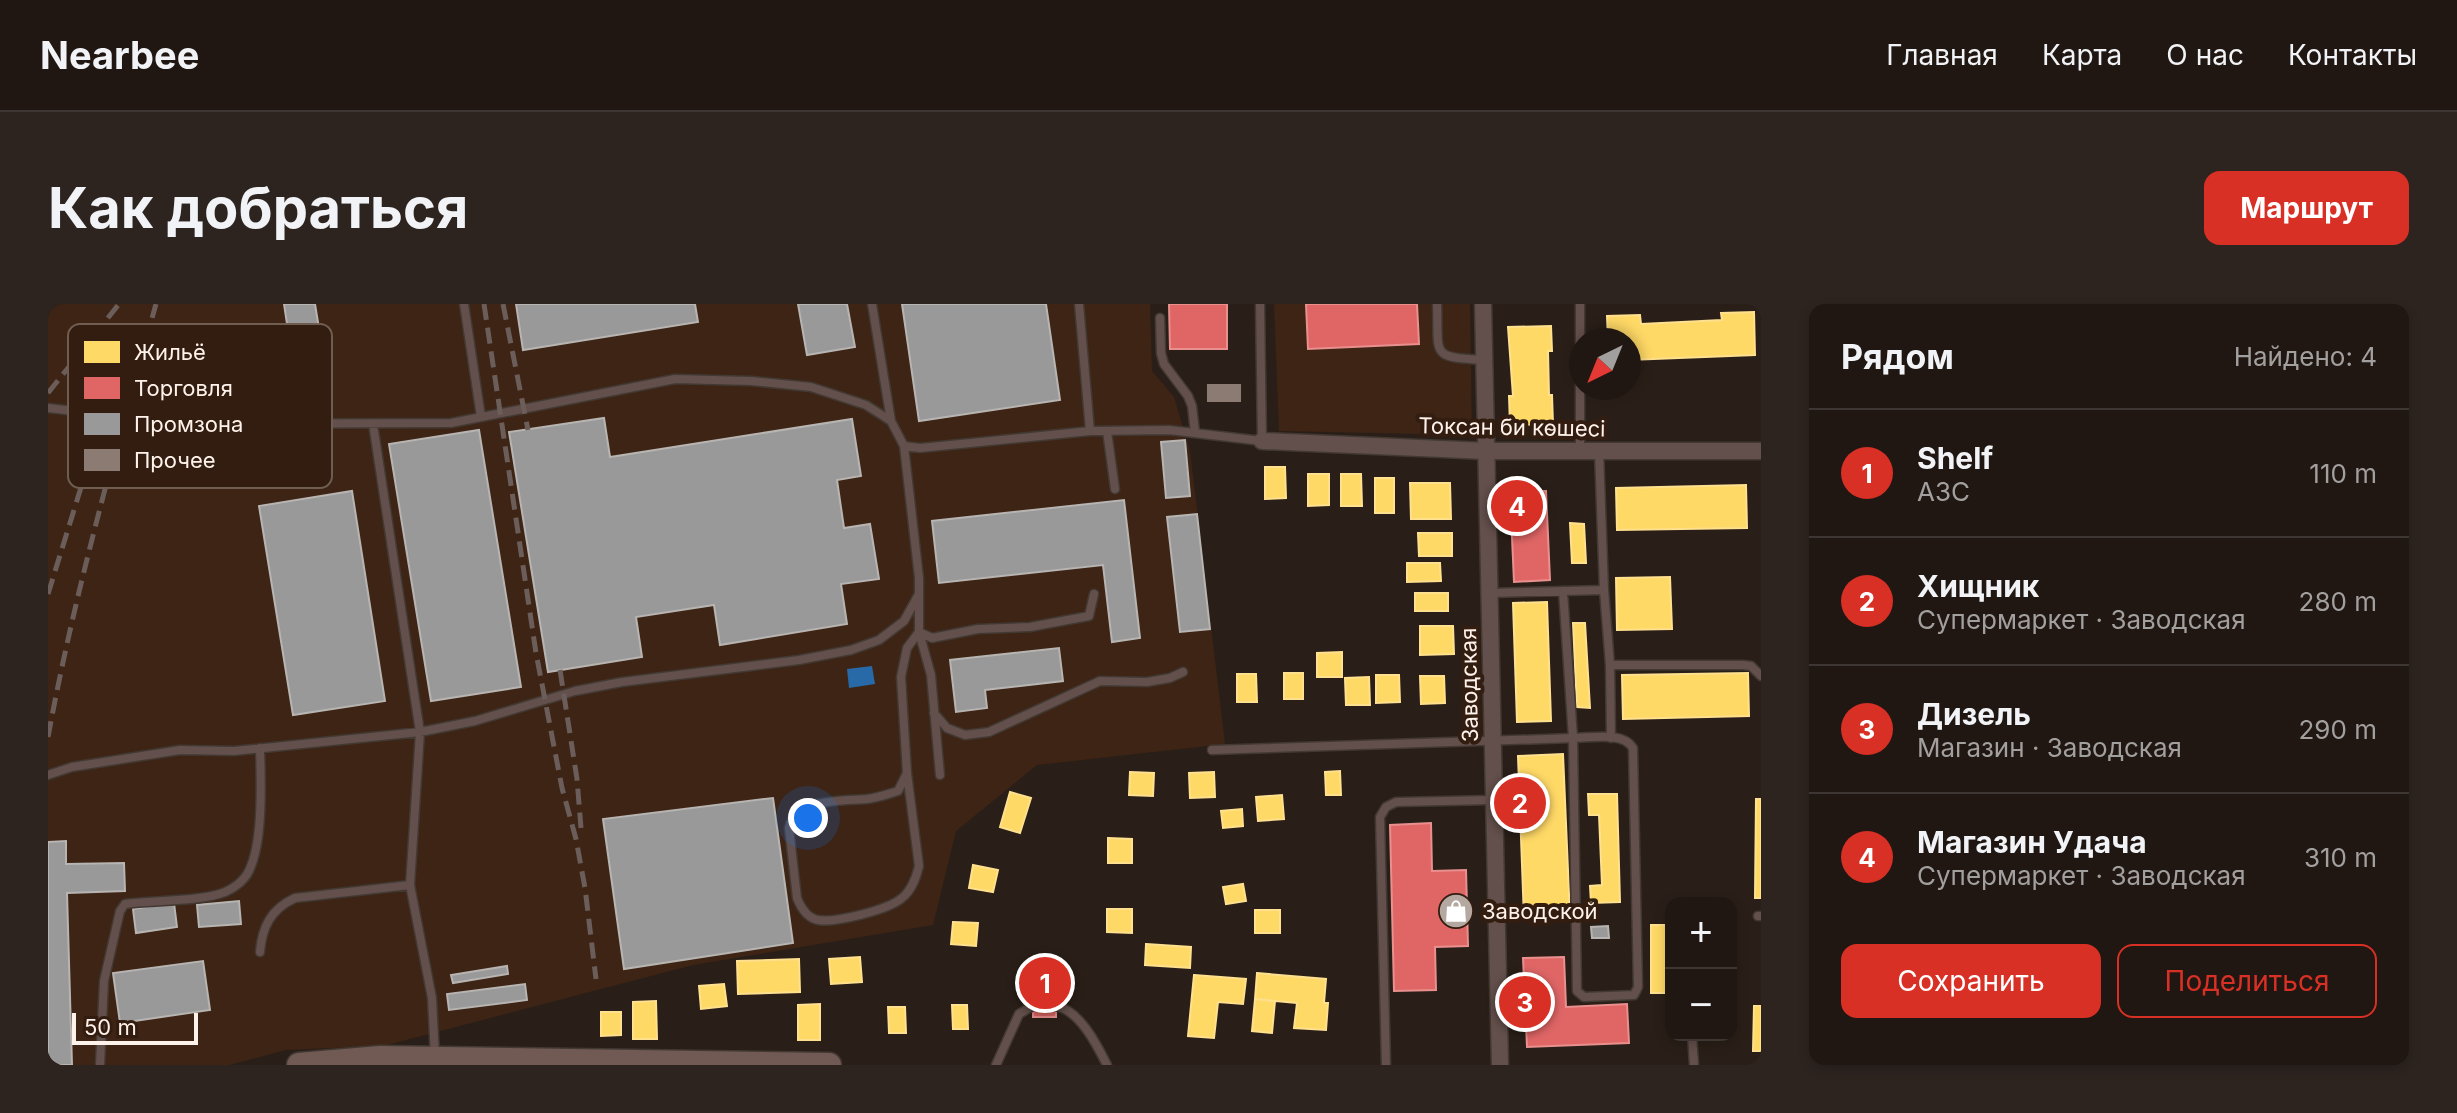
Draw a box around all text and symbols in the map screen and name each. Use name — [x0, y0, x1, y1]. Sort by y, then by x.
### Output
text: Nearbee — [40, 32, 199, 78]
text: Главная — [1886, 38, 1998, 72]
text: Карта — [2042, 38, 2122, 72]
text: О нас — [2166, 38, 2244, 72]
text: Контакты — [2288, 38, 2417, 72]
button: Маршрут — [2204, 171, 2409, 245]
text: Как добраться — [48, 174, 468, 242]
legend — [68, 324, 332, 488]
north arrow — [1569, 328, 1641, 400]
text: Рядом — [1841, 336, 1954, 377]
text: Жильё — [134, 339, 206, 365]
text: Найдено: 4 — [2234, 341, 2377, 372]
text: Торговля — [134, 375, 233, 401]
text: Промзона — [134, 411, 243, 437]
street label: Токсан би көшесі — [1418, 412, 1606, 442]
text: Shelf — [1917, 440, 1993, 476]
text: Прочее — [134, 447, 216, 473]
text: 1 — [1861, 458, 1873, 489]
text: 110 m — [2309, 458, 2377, 489]
pin: 4 — [1491, 476, 1543, 536]
text: АЗС — [1917, 476, 1970, 507]
text: Хищник — [1917, 568, 2039, 604]
text: 2 — [1859, 586, 1875, 617]
text: 280 m — [2299, 586, 2377, 617]
text: Супермаркет · Заводская — [1917, 604, 2246, 635]
street label: Заводская — [1455, 628, 1483, 742]
text: Дизель — [1917, 696, 2031, 732]
text: 3 — [1859, 714, 1875, 745]
text: 290 m — [2299, 714, 2377, 745]
text: Магазин · Заводская — [1917, 732, 2182, 763]
pin: 2 — [1494, 773, 1546, 833]
your location — [788, 798, 828, 838]
text: Магазин Удача — [1917, 824, 2147, 860]
text: 4 — [1858, 842, 1876, 873]
text: 310 m — [2304, 842, 2377, 873]
text: Супермаркет · Заводская — [1917, 860, 2246, 891]
shop icon: Заводской — [1437, 892, 1475, 930]
map controls — [1665, 897, 1737, 1041]
button: + — [1665, 897, 1737, 969]
place label: Заводской — [1482, 898, 1598, 924]
button: Сохранить — [1841, 944, 2101, 1018]
button: Поделиться — [2117, 944, 2377, 1018]
pin: 1 — [1019, 953, 1071, 1013]
button: − — [1665, 969, 1737, 1041]
pin: 3 — [1499, 972, 1551, 1032]
scale bar — [72, 1009, 198, 1045]
text: 50 m — [84, 1014, 137, 1040]

